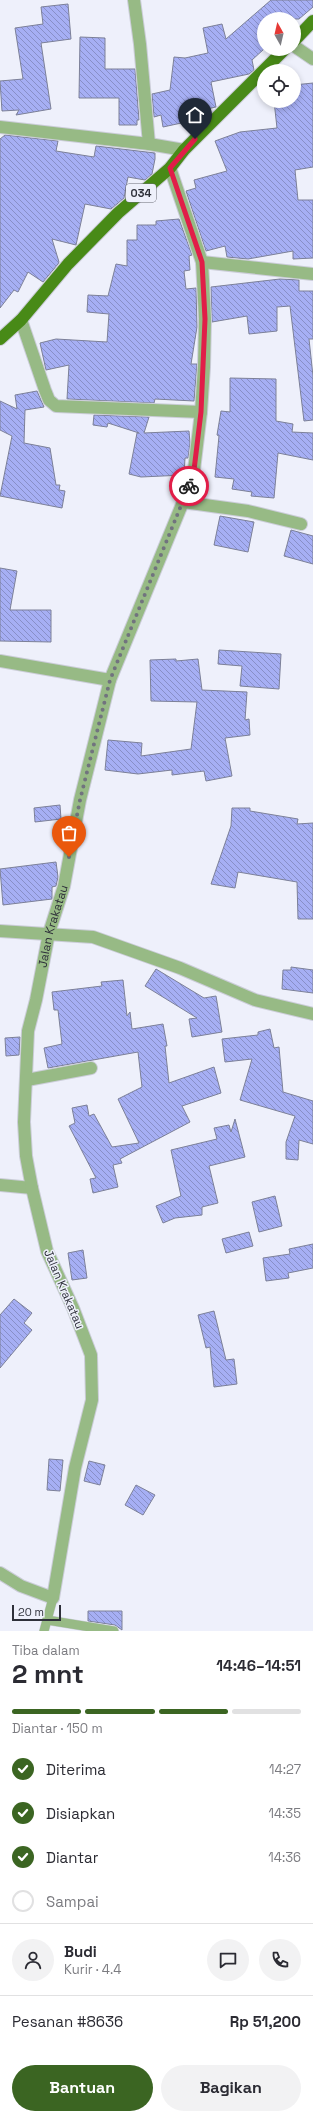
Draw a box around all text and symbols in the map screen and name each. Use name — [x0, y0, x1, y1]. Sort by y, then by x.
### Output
north arrow — [257, 12, 301, 56]
map controls — [257, 12, 301, 108]
button: locate — [257, 64, 301, 108]
pin — [178, 98, 212, 139]
icon: home — [184, 104, 206, 126]
road number: 034 — [126, 184, 156, 202]
courier — [169, 466, 209, 506]
icon: bike — [178, 475, 200, 497]
pin — [52, 816, 86, 857]
icon: bag — [58, 822, 80, 844]
street label: Jalan Krakatau — [34, 883, 72, 969]
street label: Jalan Krakatau — [40, 1247, 88, 1331]
scale bar — [12, 1603, 61, 1622]
text: 20 m — [18, 1605, 44, 1619]
text: Tiba dalam — [12, 1642, 80, 1659]
text: 14:46–14:51 — [216, 1656, 301, 1675]
text: 2 mnt — [12, 1657, 84, 1691]
text: Diantar · 150 m — [12, 1720, 103, 1737]
icon: check — [12, 1758, 34, 1780]
text: Diterima — [46, 1760, 106, 1779]
text: 14:27 — [269, 1761, 301, 1778]
icon: check — [12, 1802, 34, 1824]
text: Disiapkan — [46, 1804, 115, 1823]
text: 14:35 — [269, 1805, 301, 1822]
icon: check — [12, 1846, 34, 1868]
text: Diantar — [46, 1848, 98, 1867]
text: 14:36 — [268, 1849, 301, 1866]
text: Sampai — [46, 1892, 99, 1911]
button: person — [12, 1939, 54, 1981]
button: chat — [207, 1939, 249, 1981]
button: phone — [259, 1939, 301, 1981]
text: Budi — [64, 1942, 97, 1961]
text: Kurir · 4.4 — [64, 1961, 121, 1978]
text: Pesanan #8636 — [12, 2012, 123, 2031]
text: Rp 51,200 — [230, 2012, 301, 2031]
button: Bantuan — [12, 2065, 153, 2111]
button: Bagikan — [161, 2065, 301, 2111]

